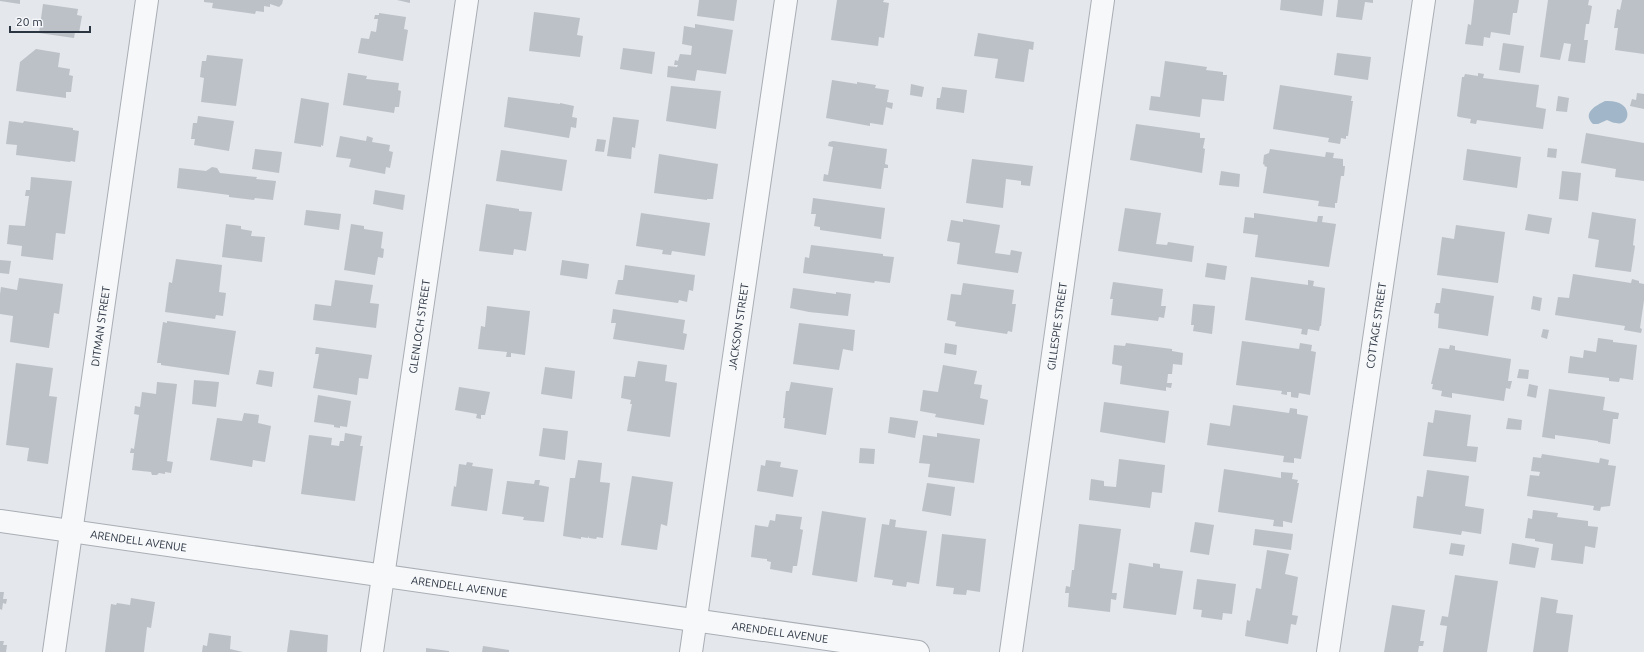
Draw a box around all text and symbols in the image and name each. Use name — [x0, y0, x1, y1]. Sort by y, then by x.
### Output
scale bar — [10, 8, 90, 34]
text: 20 m — [16, 15, 43, 28]
street label: GLENLOCH STREET — [407, 279, 432, 374]
street label: JACKSON STREET — [726, 282, 751, 371]
street label: GILLESPIE STREET — [1045, 282, 1069, 371]
street label: COTTAGE STREET — [1364, 282, 1388, 370]
street label: DITMAN STREET — [89, 285, 112, 367]
street label: ARENDELL AVENUE — [90, 528, 187, 554]
street label: ARENDELL AVENUE — [410, 574, 508, 599]
street label: ARENDELL AVENUE — [731, 620, 829, 645]

